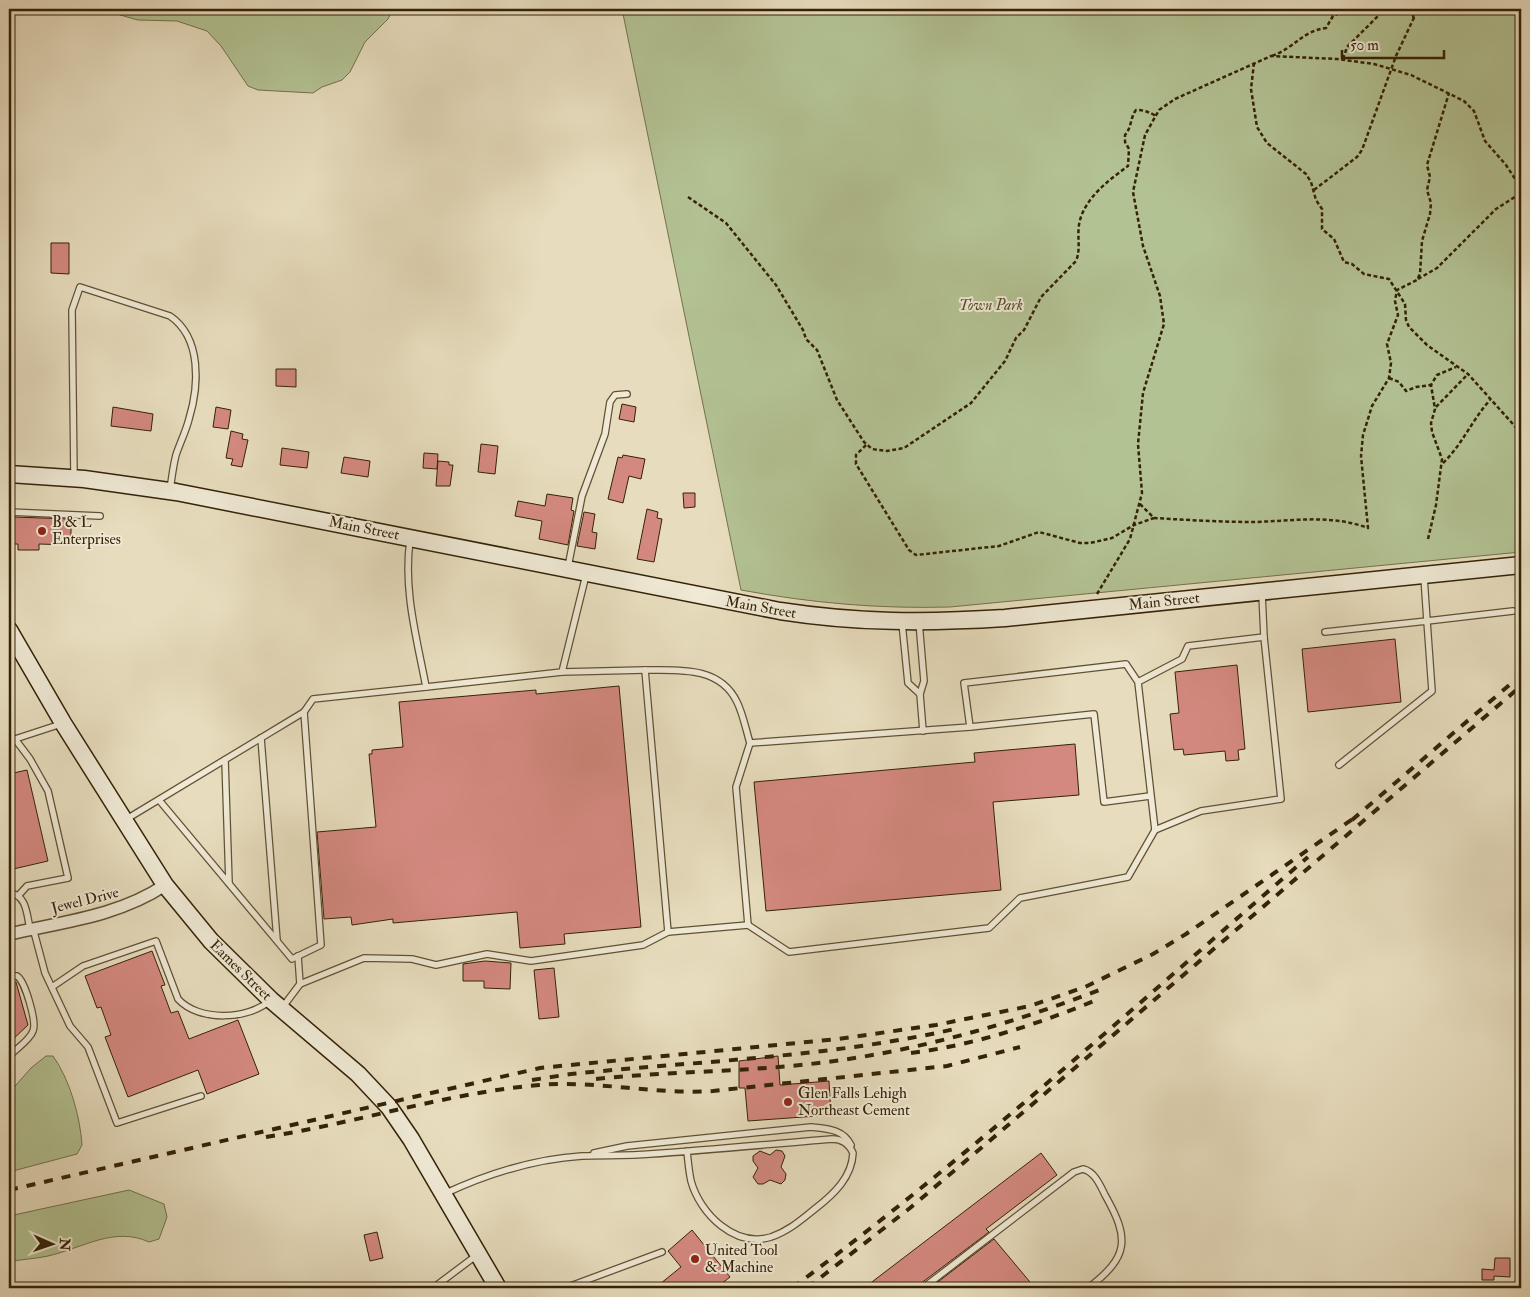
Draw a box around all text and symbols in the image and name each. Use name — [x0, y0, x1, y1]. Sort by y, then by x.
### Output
scale bar — [1342, 28, 1445, 60]
text: 50 m — [1350, 36, 1379, 55]
park label: Town Park — [959, 296, 1023, 315]
street label: Main Street — [327, 512, 401, 545]
place label: B & L Enterprises — [52, 513, 121, 550]
marker: B & L Enterprises — [36, 525, 48, 537]
street label: Main Street — [1127, 588, 1201, 615]
street label: Main Street — [724, 592, 798, 623]
street label: Jewel Drive — [48, 883, 121, 919]
street label: Eames Street — [206, 936, 276, 1005]
place label: Glen Falls Lehigh Northeast Cement — [798, 1084, 910, 1120]
marker: Glen Falls Lehigh Northeast Cement — [782, 1096, 794, 1108]
north arrow — [28, 1220, 78, 1270]
text: N — [56, 1237, 73, 1251]
place label: United Tool & Machine — [705, 1241, 778, 1277]
marker: United Tool & Machine — [689, 1253, 701, 1265]

